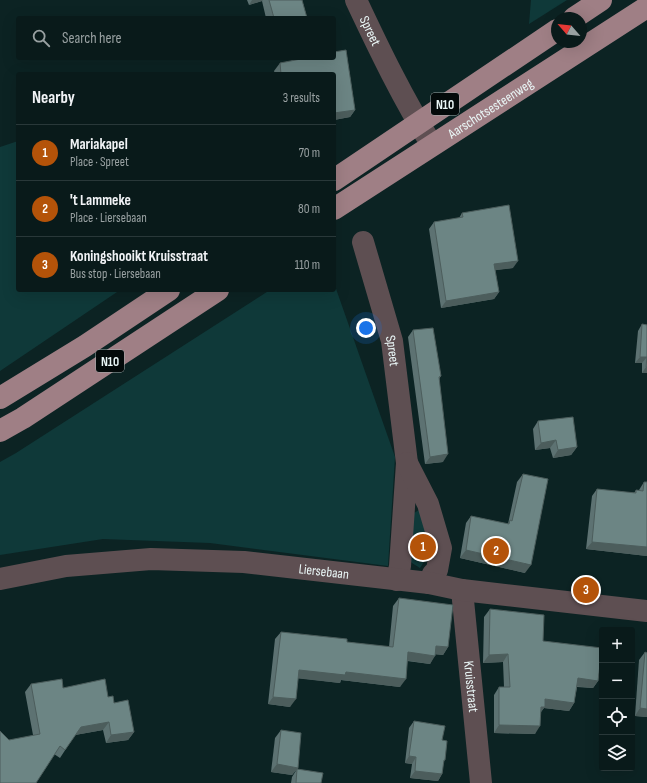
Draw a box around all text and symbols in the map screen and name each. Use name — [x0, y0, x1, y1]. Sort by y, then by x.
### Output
north arrow — [551, 12, 587, 48]
street label: Spreet — [356, 13, 385, 49]
search box — [16, 16, 336, 60]
icon: search — [30, 27, 52, 49]
text: Search here — [62, 29, 122, 48]
street label: Aarschotsesteenweg — [444, 75, 537, 143]
text: Nearby — [32, 88, 75, 108]
text: 3 results — [283, 90, 320, 106]
road number: N10 — [431, 93, 459, 115]
text: Mariakapel — [70, 135, 128, 154]
text: 1 — [42, 145, 48, 161]
text: 70 m — [299, 145, 320, 161]
text: Place · Spreet — [70, 154, 129, 170]
text: 't Lammeke — [70, 191, 131, 210]
text: 2 — [42, 201, 48, 217]
text: 80 m — [298, 201, 320, 217]
text: Place · Liersebaan — [70, 210, 147, 226]
text: Koningshooikt Kruisstraat — [70, 247, 208, 266]
text: 3 — [42, 257, 48, 273]
text: 110 m — [295, 257, 320, 273]
text: Bus stop · Liersebaan — [70, 266, 161, 282]
your location — [356, 318, 376, 338]
street label: Spreet — [382, 333, 403, 367]
road number: N10 — [96, 350, 124, 372]
pin: 1 — [410, 532, 436, 562]
pin: 2 — [483, 536, 509, 566]
street label: Liersebaan — [298, 560, 350, 583]
pin: 3 — [573, 575, 599, 605]
map controls — [599, 627, 635, 771]
button: + — [599, 627, 635, 663]
street label: Kruisstraat — [460, 660, 482, 713]
button: − — [599, 663, 635, 699]
button: locate — [599, 699, 635, 735]
button: layers — [599, 735, 635, 771]

